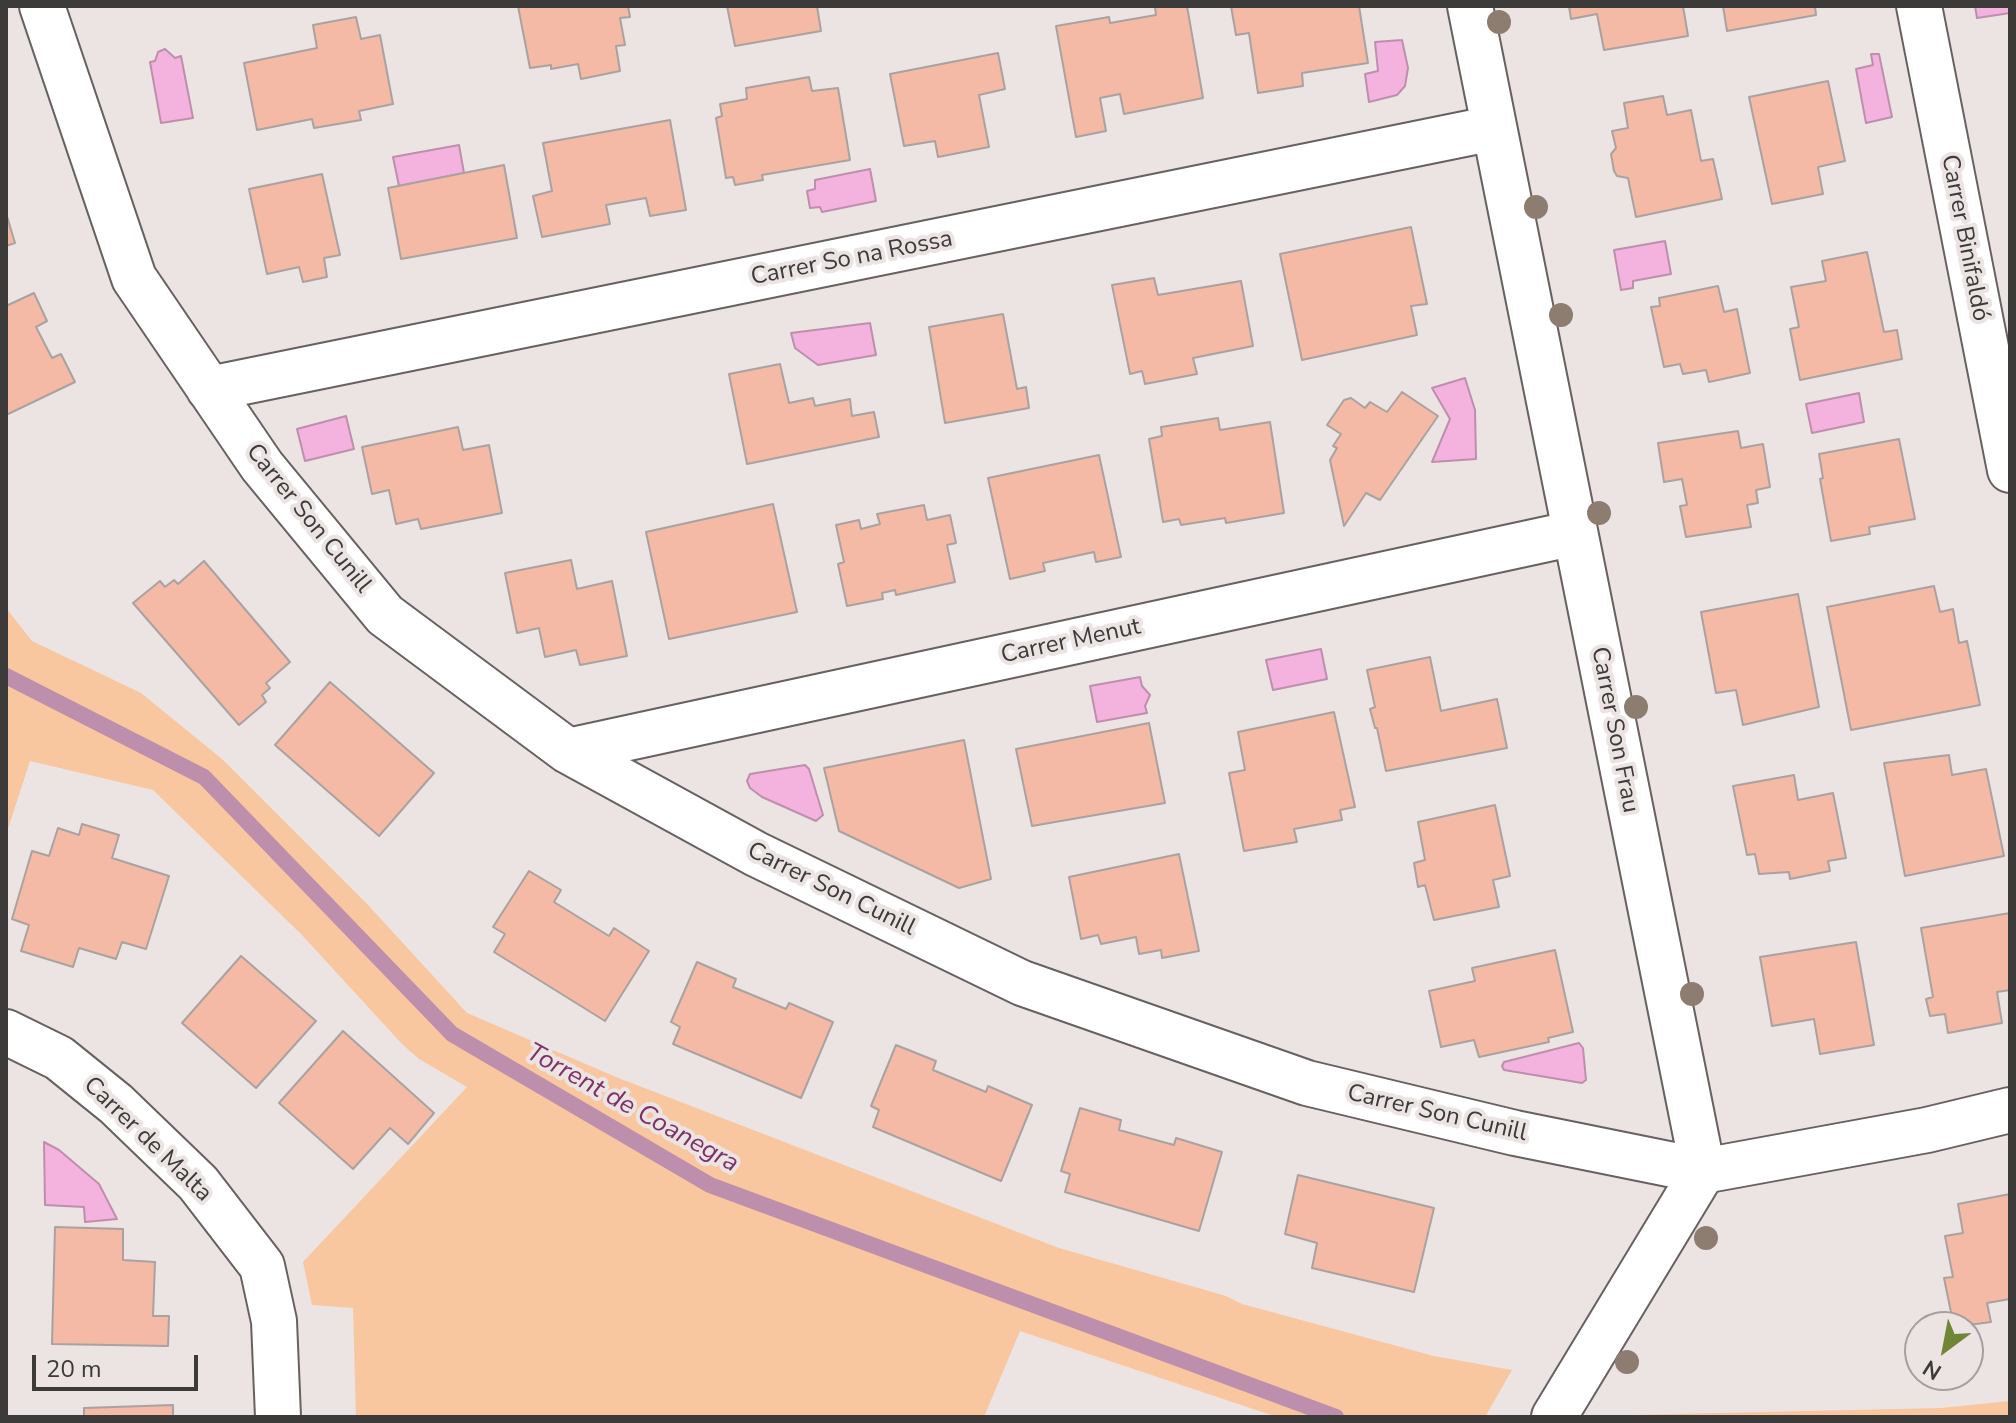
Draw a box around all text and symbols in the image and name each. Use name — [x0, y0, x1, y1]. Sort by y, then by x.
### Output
street label: Carrer Binifaldó — [1934, 152, 1994, 324]
street label: Carrer So na Rossa — [749, 225, 955, 293]
street label: Carrer Son Cunill — [239, 439, 377, 599]
street label: Carrer Menut — [999, 613, 1143, 671]
street label: Carrer Son Frau — [1584, 645, 1644, 815]
street label: Carrer Son Cunill — [742, 837, 920, 943]
water label: Torrent de Coanegra — [520, 1038, 744, 1180]
street label: Carrer de Malta — [77, 1072, 217, 1208]
street label: Carrer Son Cunill — [1344, 1079, 1530, 1149]
north arrow — [1904, 1311, 1984, 1391]
scale bar — [36, 1339, 202, 1389]
text: 20 m — [46, 1353, 102, 1385]
text: N — [1917, 1353, 1947, 1387]

